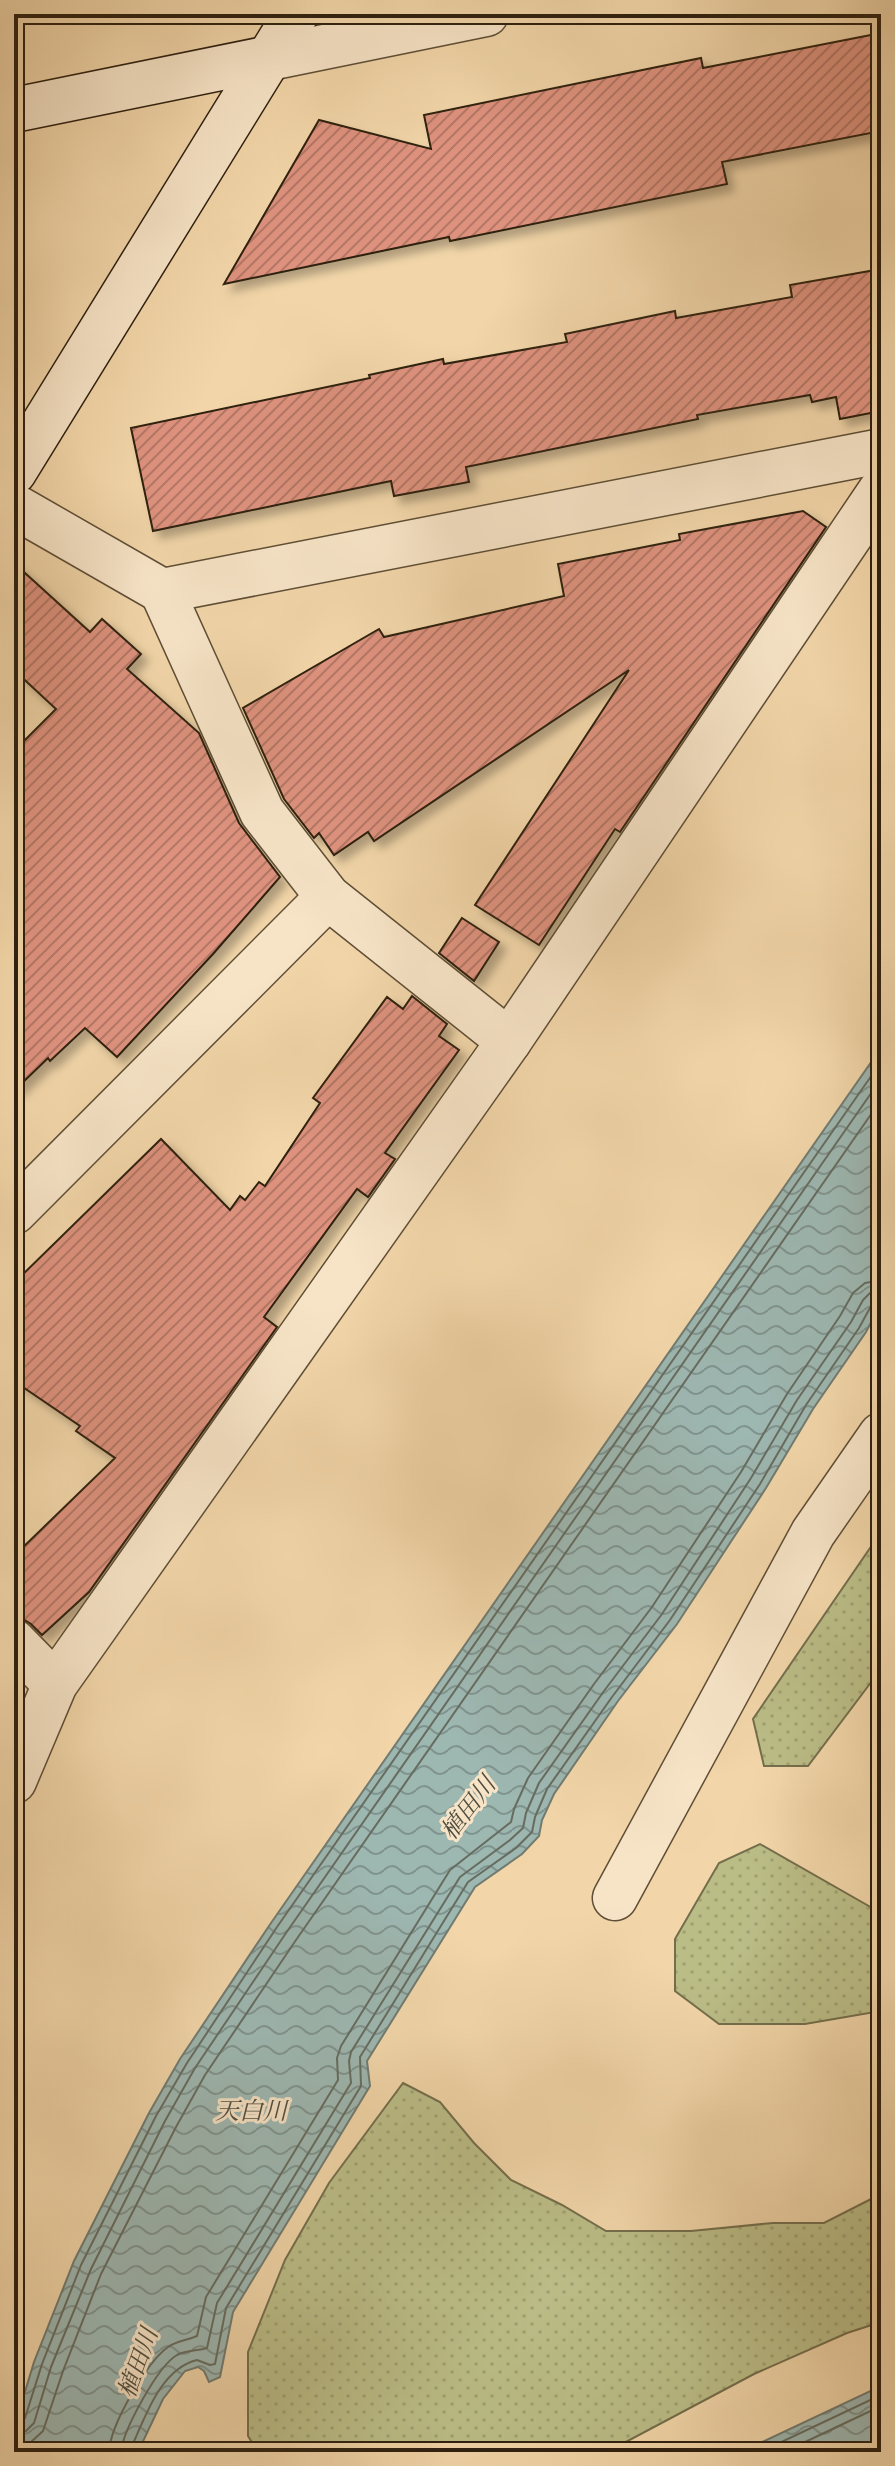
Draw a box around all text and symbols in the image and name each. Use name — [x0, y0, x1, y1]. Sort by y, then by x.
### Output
water label: 植田川 — [433, 1767, 505, 1846]
water label: 天白川 — [215, 2095, 290, 2127]
water label: 植田川 — [111, 2321, 166, 2402]

